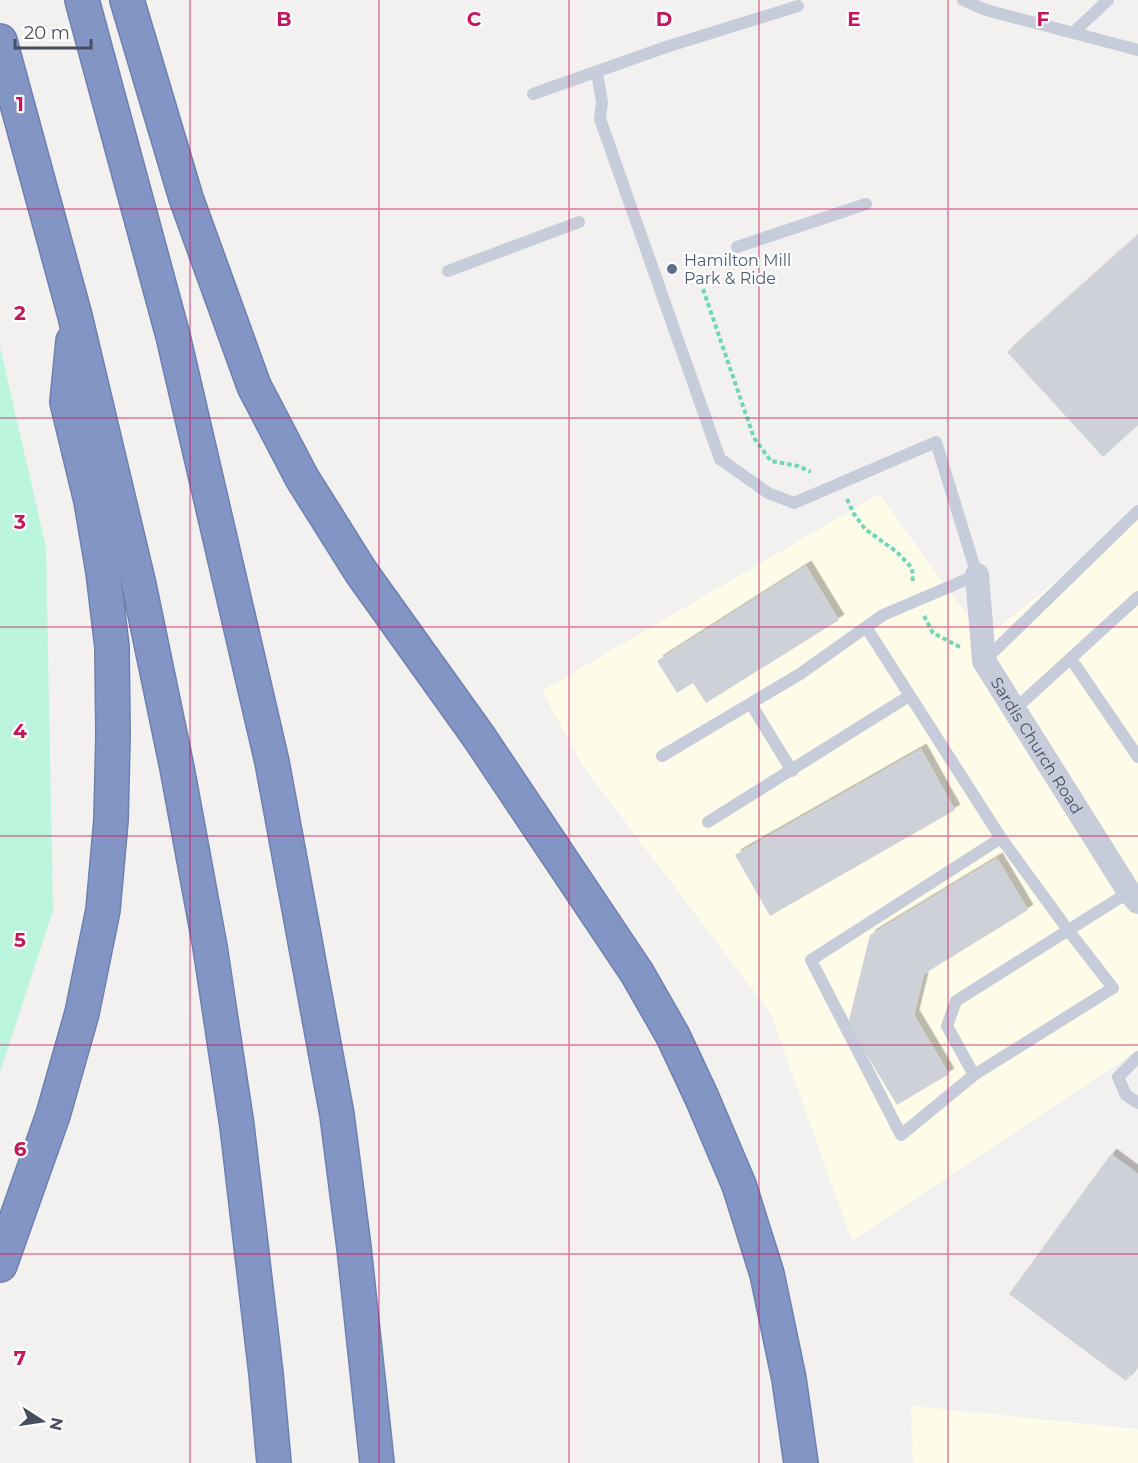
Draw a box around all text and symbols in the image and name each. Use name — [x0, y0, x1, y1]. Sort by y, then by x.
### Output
text: B — [276, 7, 292, 31]
text: C — [467, 7, 482, 31]
text: D — [656, 7, 672, 31]
text: E — [847, 7, 861, 31]
text: F — [1037, 7, 1050, 31]
scale bar — [15, 12, 92, 50]
text: 20 m — [24, 22, 70, 44]
text: 1 — [16, 92, 24, 116]
place label: Hamilton Mill Park & Ride — [684, 251, 791, 288]
marker: Hamilton Mill Park & Ride — [665, 262, 679, 276]
text: 2 — [14, 301, 26, 325]
text: 3 — [13, 510, 26, 534]
street label: Sardis Church Road — [987, 674, 1087, 817]
text: 4 — [13, 719, 27, 743]
text: 5 — [14, 928, 26, 952]
text: 6 — [14, 1137, 27, 1161]
text: 7 — [14, 1346, 26, 1370]
north arrow — [12, 1391, 72, 1451]
text: N — [46, 1416, 67, 1432]

